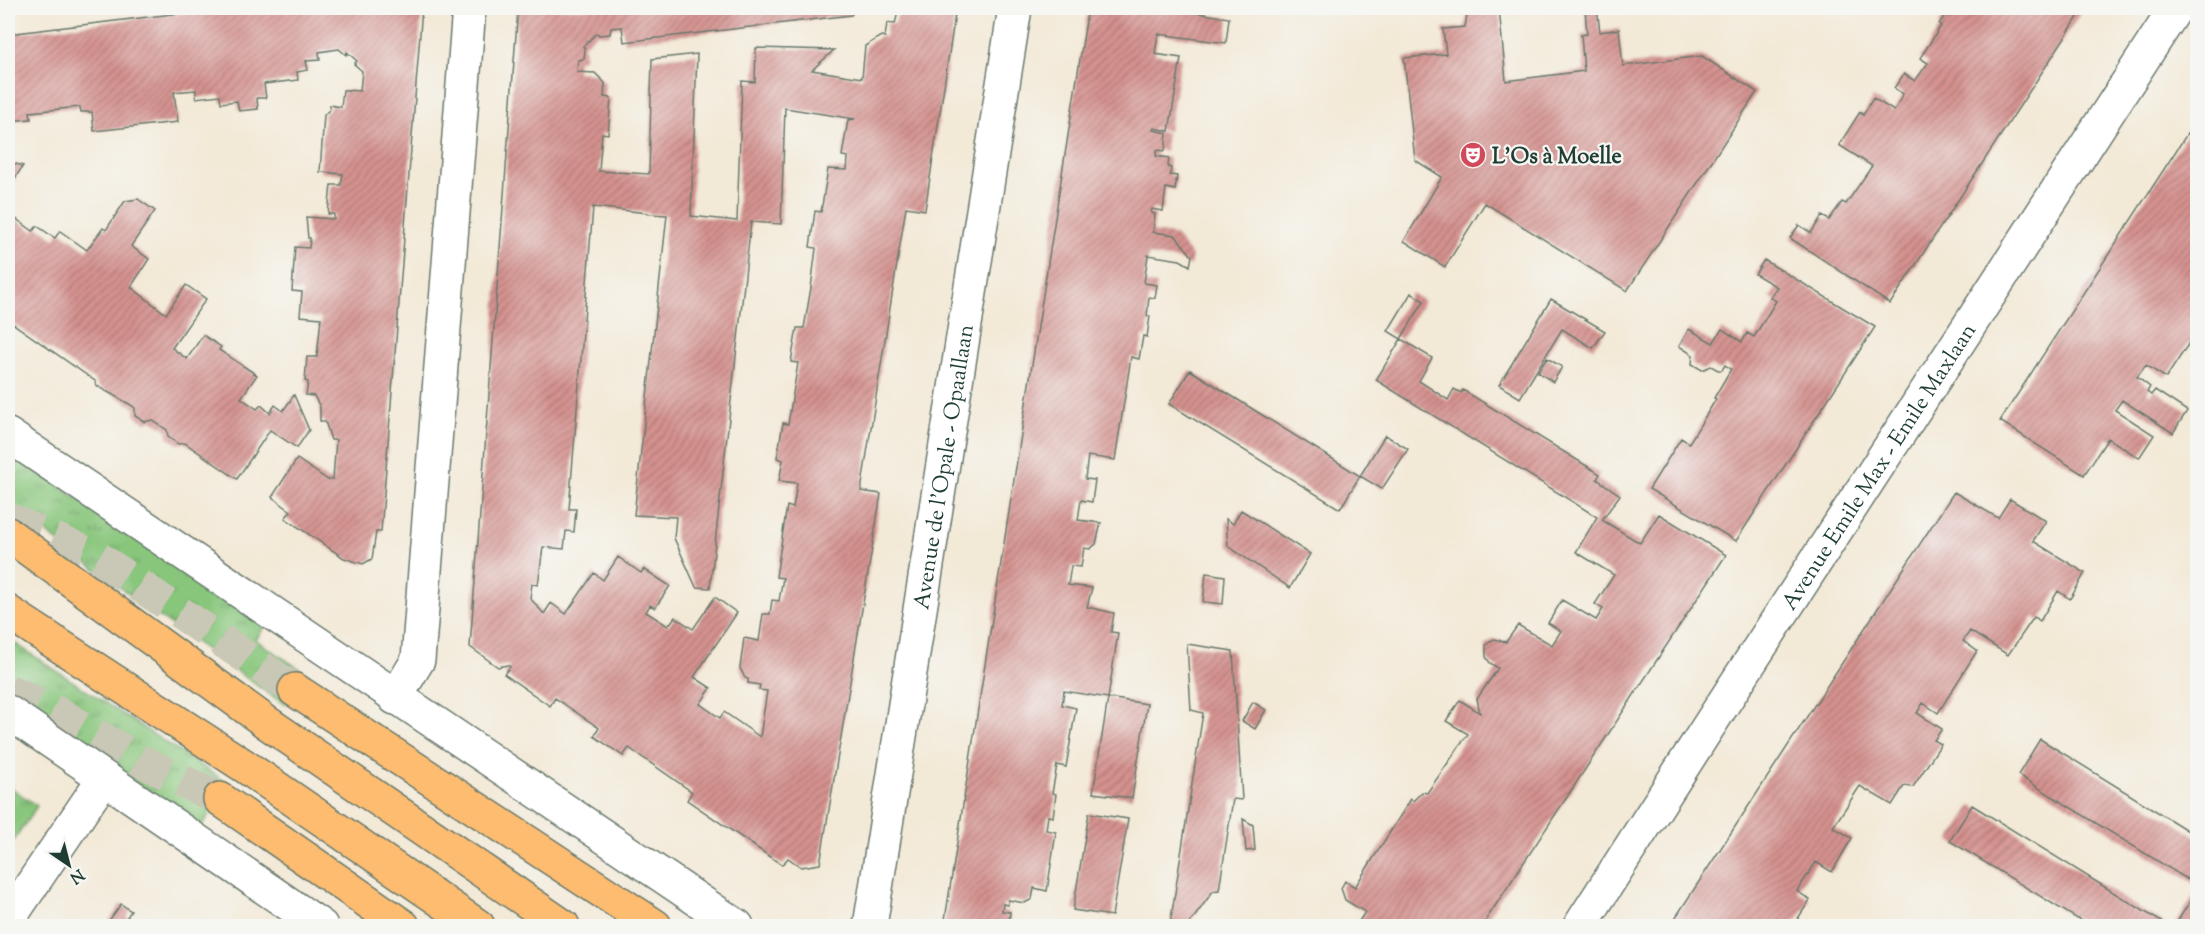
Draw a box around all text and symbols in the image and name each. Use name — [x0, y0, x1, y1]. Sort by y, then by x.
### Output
theatre icon: L'Os à Moelle — [1458, 140, 1488, 170]
place label: L'Os à Moelle — [1492, 142, 1622, 174]
street label: Avenue Emile Max - Emile Maxlaan — [1775, 318, 1986, 617]
street label: Avenue de l'Opale - Opaallaan — [907, 322, 984, 612]
north arrow — [39, 835, 99, 895]
text: N — [64, 862, 88, 888]

